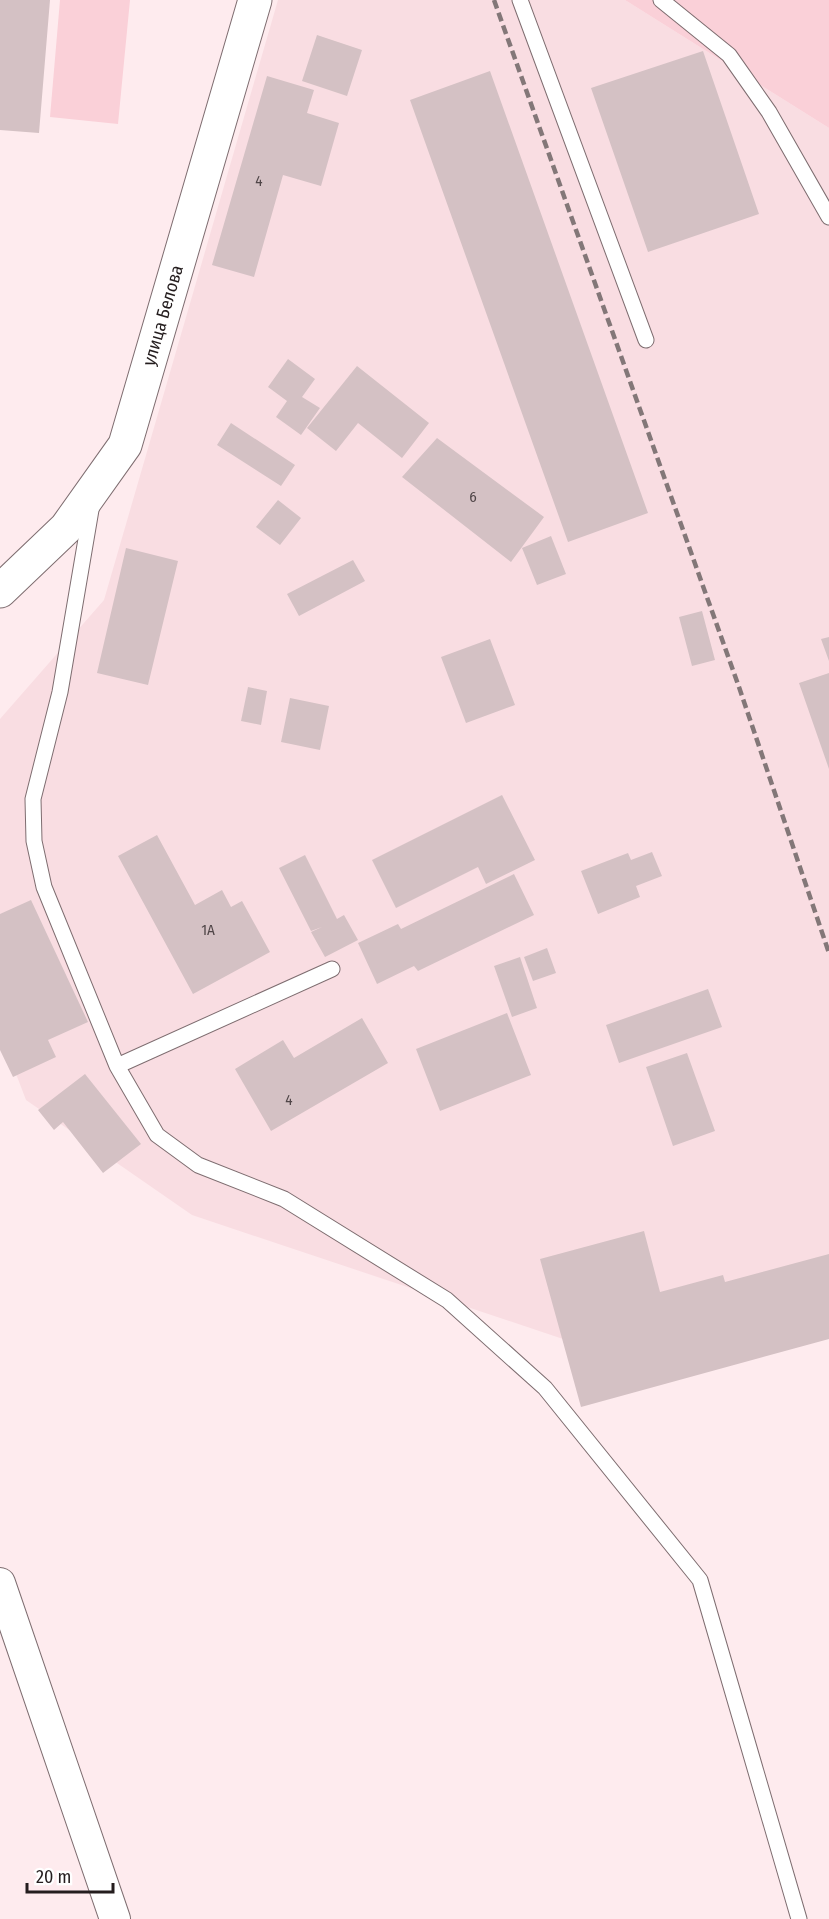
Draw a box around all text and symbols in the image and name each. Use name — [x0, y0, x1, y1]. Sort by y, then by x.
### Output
house number: 4 — [255, 172, 263, 190]
street label: улица Белова — [138, 262, 188, 368]
house number: 6 — [469, 488, 477, 506]
house number: 1А — [201, 921, 215, 939]
house number: 4 — [285, 1091, 293, 1109]
scale bar — [27, 1856, 112, 1894]
text: 20 m — [36, 1866, 71, 1888]

